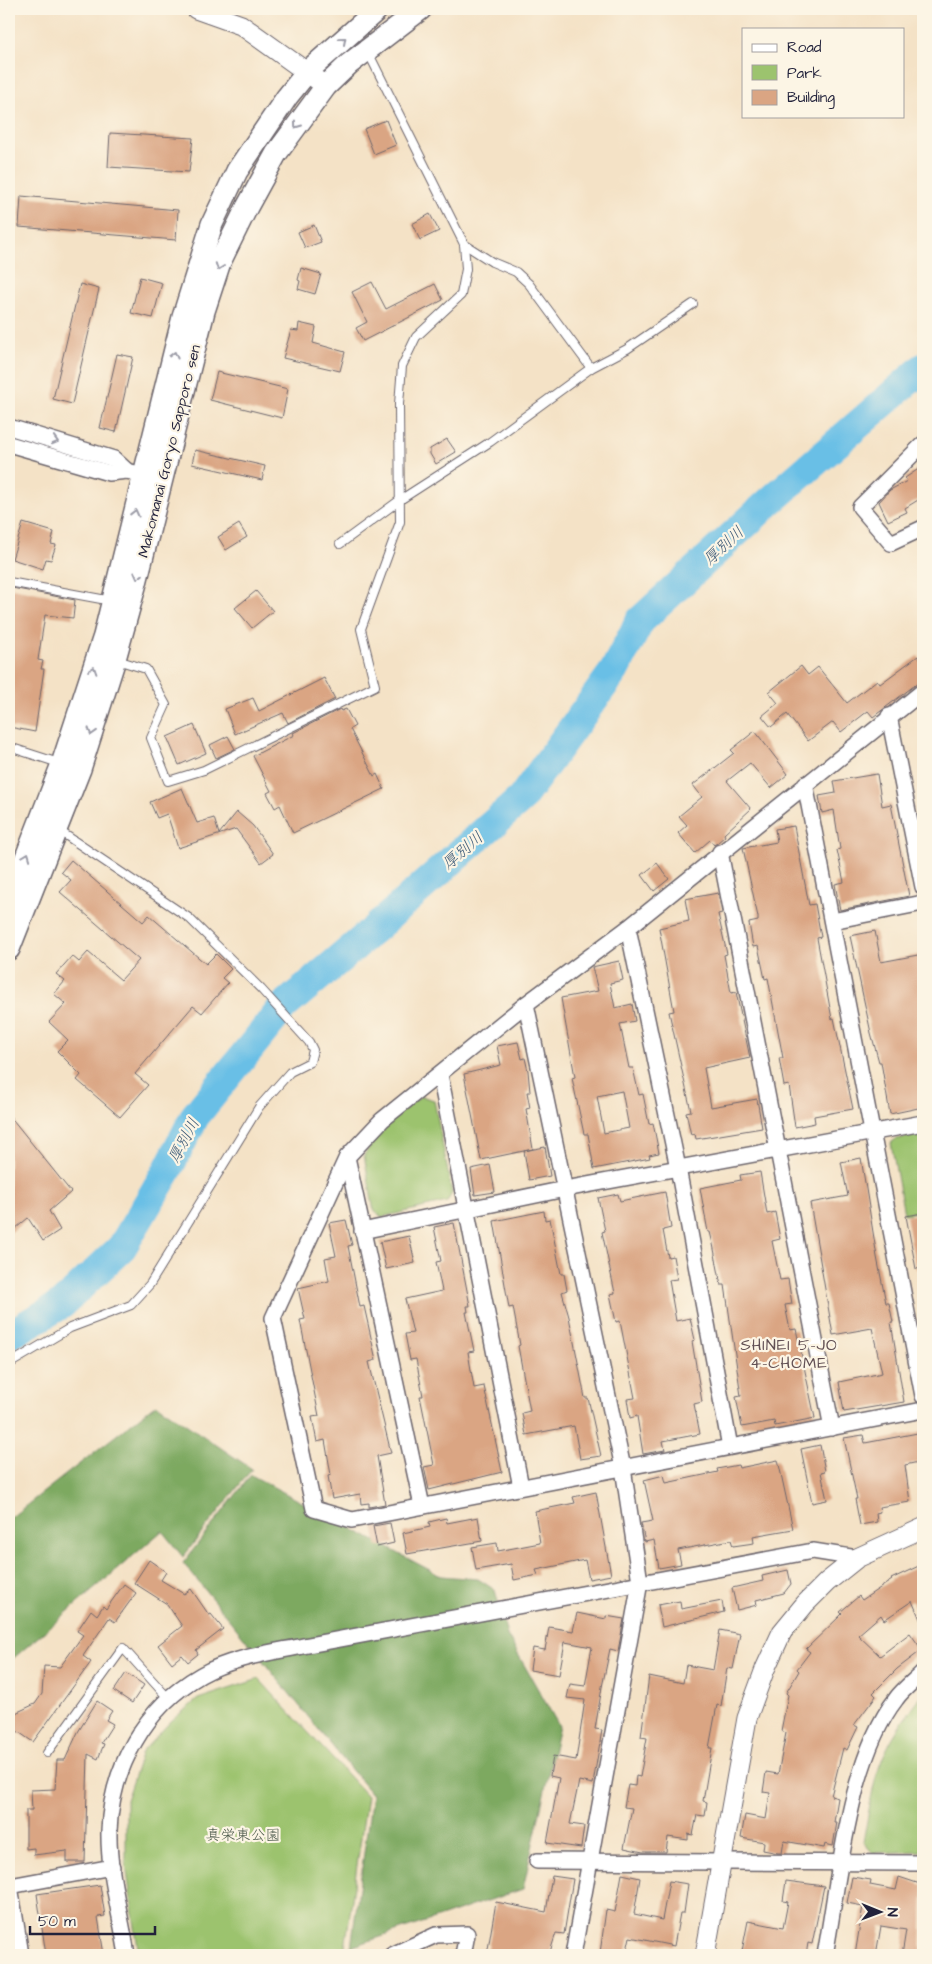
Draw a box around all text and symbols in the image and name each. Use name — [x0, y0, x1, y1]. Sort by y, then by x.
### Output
legend — [742, 28, 904, 118]
one-way arrow — [338, 36, 347, 45]
text: Road — [787, 37, 822, 58]
text: Park — [787, 63, 822, 84]
text: Building — [787, 87, 835, 109]
one-way arrow — [294, 119, 303, 129]
one-way arrow — [215, 262, 225, 270]
street label: Makomanai Goryo Sapporo sen — [133, 342, 207, 560]
one-way arrow — [168, 351, 179, 360]
one-way arrow — [51, 435, 59, 445]
one-way arrow — [130, 510, 140, 518]
water label: 厚別川 — [699, 521, 749, 570]
one-way arrow — [133, 571, 144, 580]
one-way arrow — [87, 666, 97, 675]
one-way arrow — [88, 727, 98, 735]
water label: 厚別川 — [437, 827, 488, 875]
one-way arrow — [21, 852, 31, 861]
water label: 厚別川 — [163, 1114, 205, 1167]
district label: SHINEI 5-JO 4-CHOME — [740, 1334, 838, 1374]
park label: 真栄東公園 — [205, 1825, 281, 1846]
north arrow — [854, 1886, 904, 1936]
scale bar — [30, 1904, 155, 1936]
text: N — [882, 1908, 902, 1917]
text: 50 m — [38, 1911, 76, 1932]

